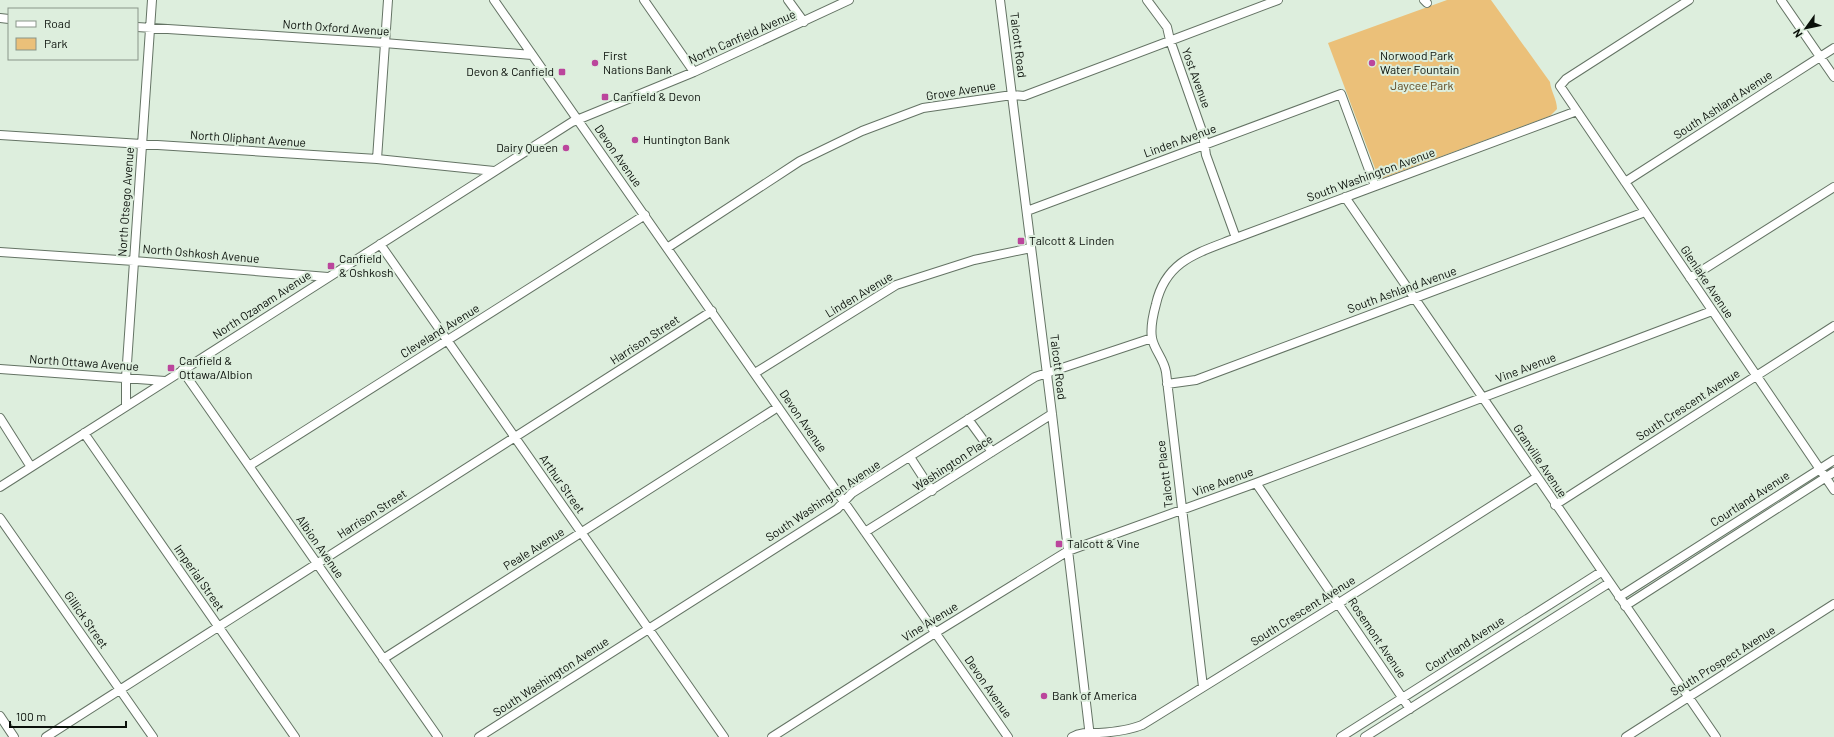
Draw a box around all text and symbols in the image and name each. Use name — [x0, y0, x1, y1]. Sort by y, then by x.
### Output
street label: North Canfield Avenue — [686, 6, 797, 66]
legend — [8, 8, 138, 60]
north arrow — [1786, 8, 1826, 48]
street label: Talcott Road — [1008, 11, 1030, 78]
text: Road — [44, 16, 71, 30]
street label: North Oxford Avenue — [282, 16, 390, 38]
text: N — [1790, 27, 1805, 40]
text: Park — [44, 36, 68, 50]
street label: Yost Avenue — [1180, 46, 1214, 110]
place label: First Nations Bank — [603, 48, 672, 76]
place label: Norwood Park Water Fountain — [1380, 48, 1459, 76]
marker: First Nations Bank — [590, 58, 600, 68]
marker: Norwood Park Water Fountain — [1367, 58, 1377, 68]
place label: Devon & Canfield — [466, 64, 554, 78]
marker: Devon & Canfield — [557, 67, 567, 77]
street label: South Ashland Avenue — [1670, 67, 1775, 141]
street label: Grove Avenue — [925, 78, 997, 102]
park label: Jaycee Park — [1390, 78, 1454, 92]
place label: Canfield & Devon — [613, 89, 701, 103]
marker: Canfield & Devon — [600, 92, 610, 102]
street label: Linden Avenue — [1141, 120, 1218, 160]
street label: Devon Avenue — [592, 122, 645, 189]
street label: North Oliphant Avenue — [190, 127, 307, 149]
place label: Huntington Bank — [643, 132, 730, 146]
marker: Huntington Bank — [630, 135, 640, 145]
place label: Dairy Queen — [496, 140, 558, 154]
marker: Dairy Queen — [561, 143, 571, 153]
street label: South Washington Avenue — [1305, 144, 1437, 204]
street label: North Otsego Avenue — [114, 147, 136, 257]
place label: Talcott & Linden — [1029, 233, 1114, 247]
marker: Talcott & Linden — [1016, 236, 1026, 246]
street label: North Oshkosh Avenue — [142, 241, 260, 265]
street label: Glenlake Avenue — [1678, 242, 1737, 320]
place label: Canfield & Oshkosh — [339, 251, 394, 279]
marker: Canfield & Oshkosh — [326, 261, 336, 271]
street label: South Ashland Avenue — [1345, 263, 1458, 315]
street label: North Ozanam Avenue — [210, 267, 313, 341]
street label: Linden Avenue — [822, 269, 895, 320]
street label: Cleveland Avenue — [397, 300, 482, 360]
street label: Harrison Street — [607, 312, 682, 367]
street label: Talcott Road — [1048, 333, 1070, 400]
street label: Vine Avenue — [1494, 349, 1558, 385]
street label: North Ottawa Avenue — [29, 351, 139, 373]
place label: Canfield & Ottawa/Albion — [179, 353, 252, 381]
marker: Canfield & Ottawa/Albion — [166, 363, 176, 373]
street label: South Crescent Avenue — [1633, 365, 1742, 443]
street label: Devon Avenue — [777, 387, 830, 454]
street label: Granville Avenue — [1511, 421, 1571, 500]
street label: Washington Place — [910, 431, 995, 493]
street label: Talcott Place — [1153, 440, 1175, 509]
street label: Arthur Street — [537, 451, 588, 516]
street label: South Washington Avenue — [762, 457, 882, 544]
street label: Vine Avenue — [1190, 464, 1255, 498]
street label: Courtland Avenue — [1707, 467, 1792, 529]
street label: Harrison Street — [334, 486, 409, 541]
street label: Albion Avenue — [294, 512, 348, 580]
street label: Peale Avenue — [500, 524, 566, 572]
place label: Talcott & Vine — [1067, 536, 1140, 550]
marker: Talcott & Vine — [1054, 539, 1064, 549]
street label: Imperial Street — [172, 542, 228, 613]
street label: South Crescent Avenue — [1248, 572, 1357, 648]
street label: Gillick Street — [62, 588, 112, 651]
street label: Rosemont Avenue — [1346, 595, 1410, 680]
street label: Vine Avenue — [899, 598, 960, 644]
street label: Courtland Avenue — [1422, 612, 1507, 674]
street label: South Prospect Avenue — [1667, 622, 1777, 698]
street label: South Washington Avenue — [490, 633, 611, 719]
street label: Devon Avenue — [962, 653, 1015, 720]
place label: Bank of America — [1052, 688, 1137, 702]
marker: Bank of America — [1039, 691, 1049, 701]
scale bar — [10, 703, 126, 729]
text: 100 m — [16, 709, 46, 723]

